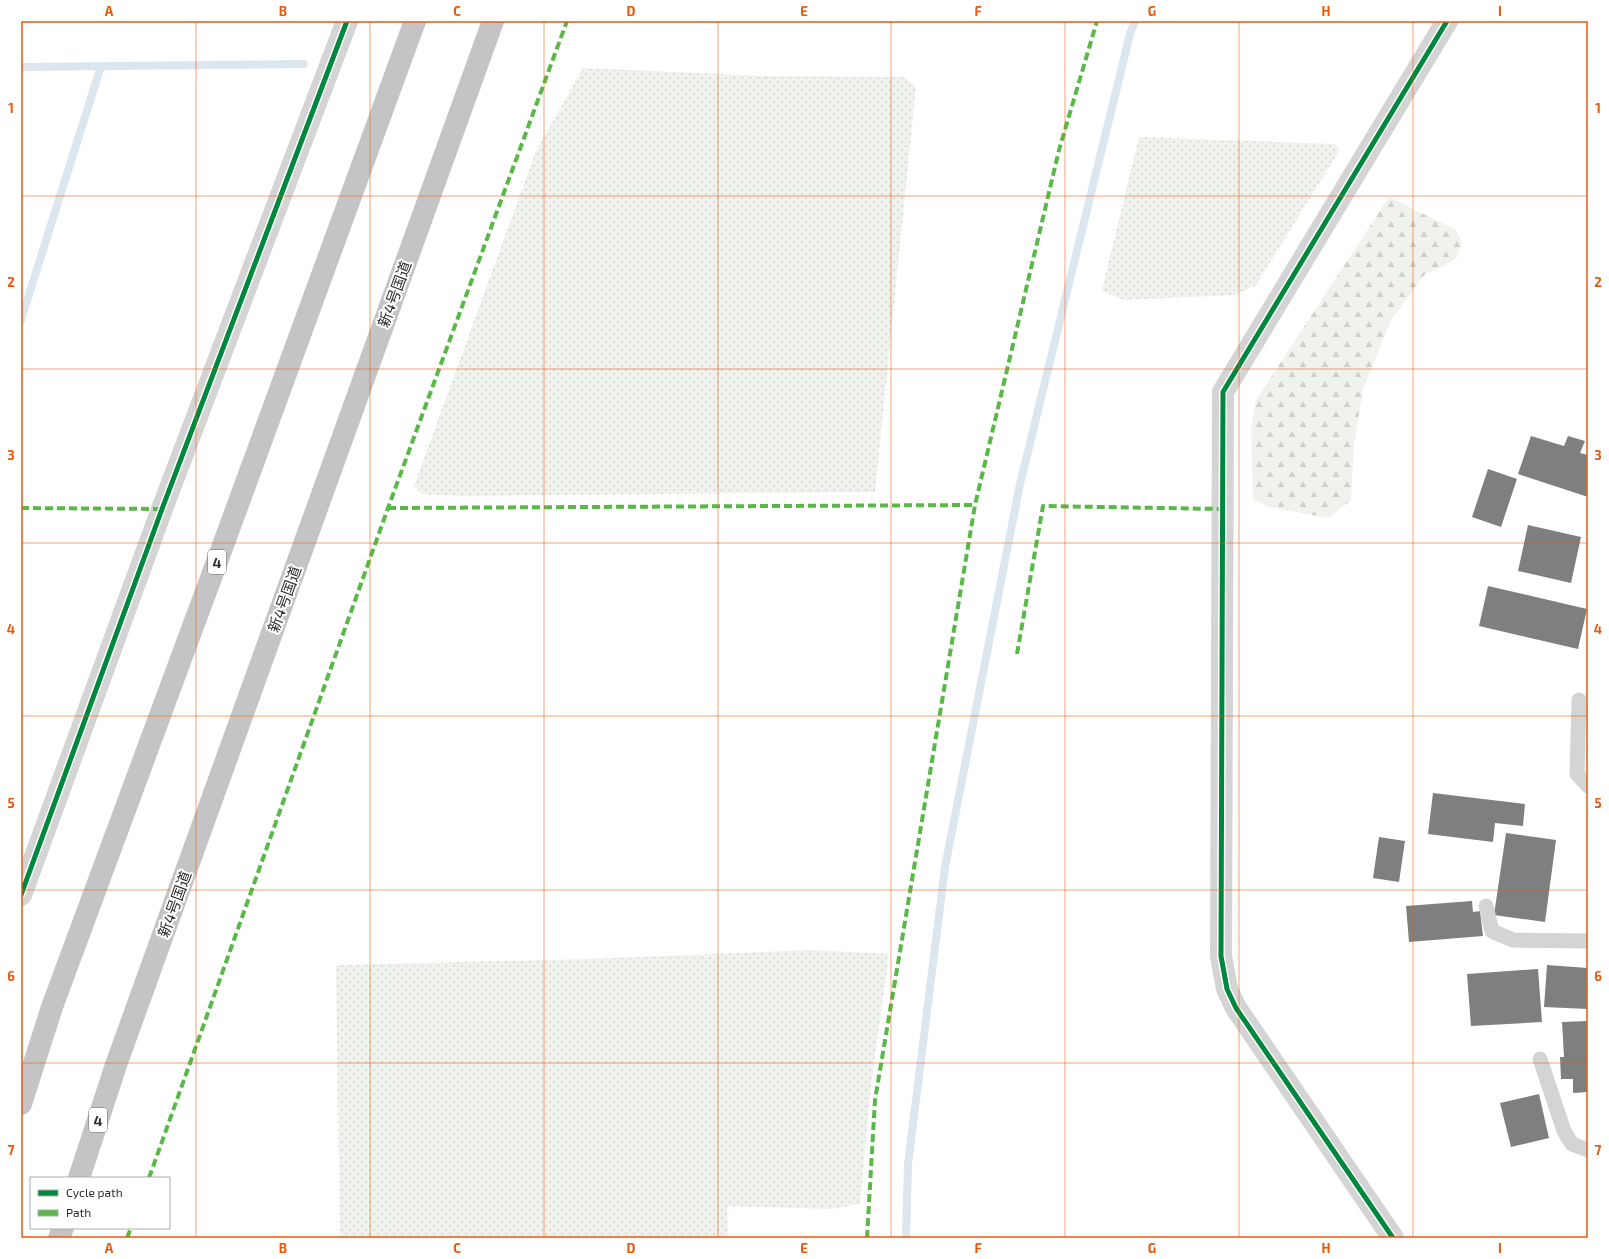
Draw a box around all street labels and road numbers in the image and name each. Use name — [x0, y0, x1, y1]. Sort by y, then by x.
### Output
street label: 新4号国道 — [374, 258, 414, 330]
road number: 4 — [208, 550, 226, 574]
street label: 新4号国道 — [264, 563, 304, 635]
street label: 新4号国道 — [154, 868, 194, 940]
road number: 4 — [89, 1108, 107, 1132]

